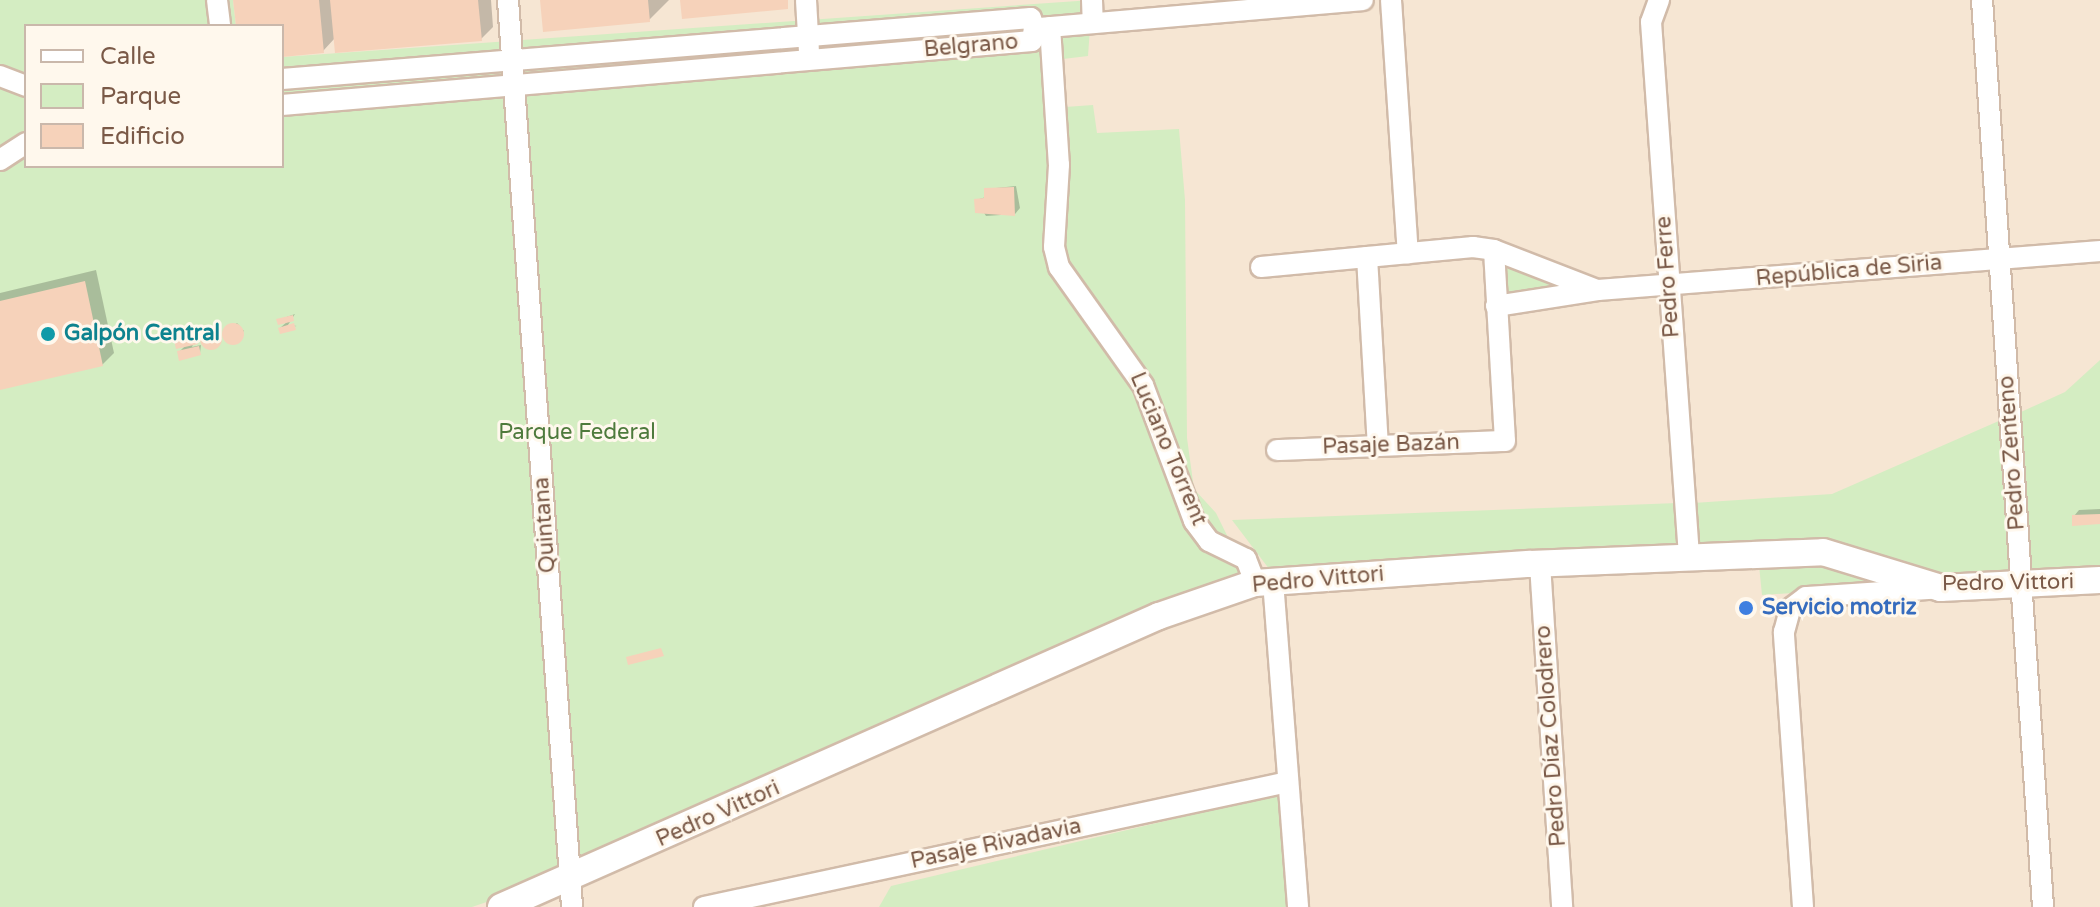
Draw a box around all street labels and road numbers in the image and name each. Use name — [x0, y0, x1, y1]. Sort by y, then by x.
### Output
street label: Belgrano — [923, 29, 1019, 63]
street label: Pedro Ferre — [1651, 215, 1685, 339]
street label: República de Siria — [1755, 250, 1943, 292]
street label: Luciano Torrent — [1124, 368, 1212, 530]
street label: Pedro Zenteno — [1993, 375, 2031, 531]
street label: Pasaje Bazán — [1322, 429, 1460, 461]
street label: Quintana — [528, 476, 562, 574]
street label: Pedro Vittori — [1251, 561, 1385, 599]
street label: Pedro Vittori — [1942, 569, 2074, 597]
street label: Pedro Díaz Colodrero — [1530, 624, 1572, 848]
street label: Pedro Vittori — [652, 775, 784, 853]
street label: Pasaje Rivadavia — [908, 813, 1084, 875]

